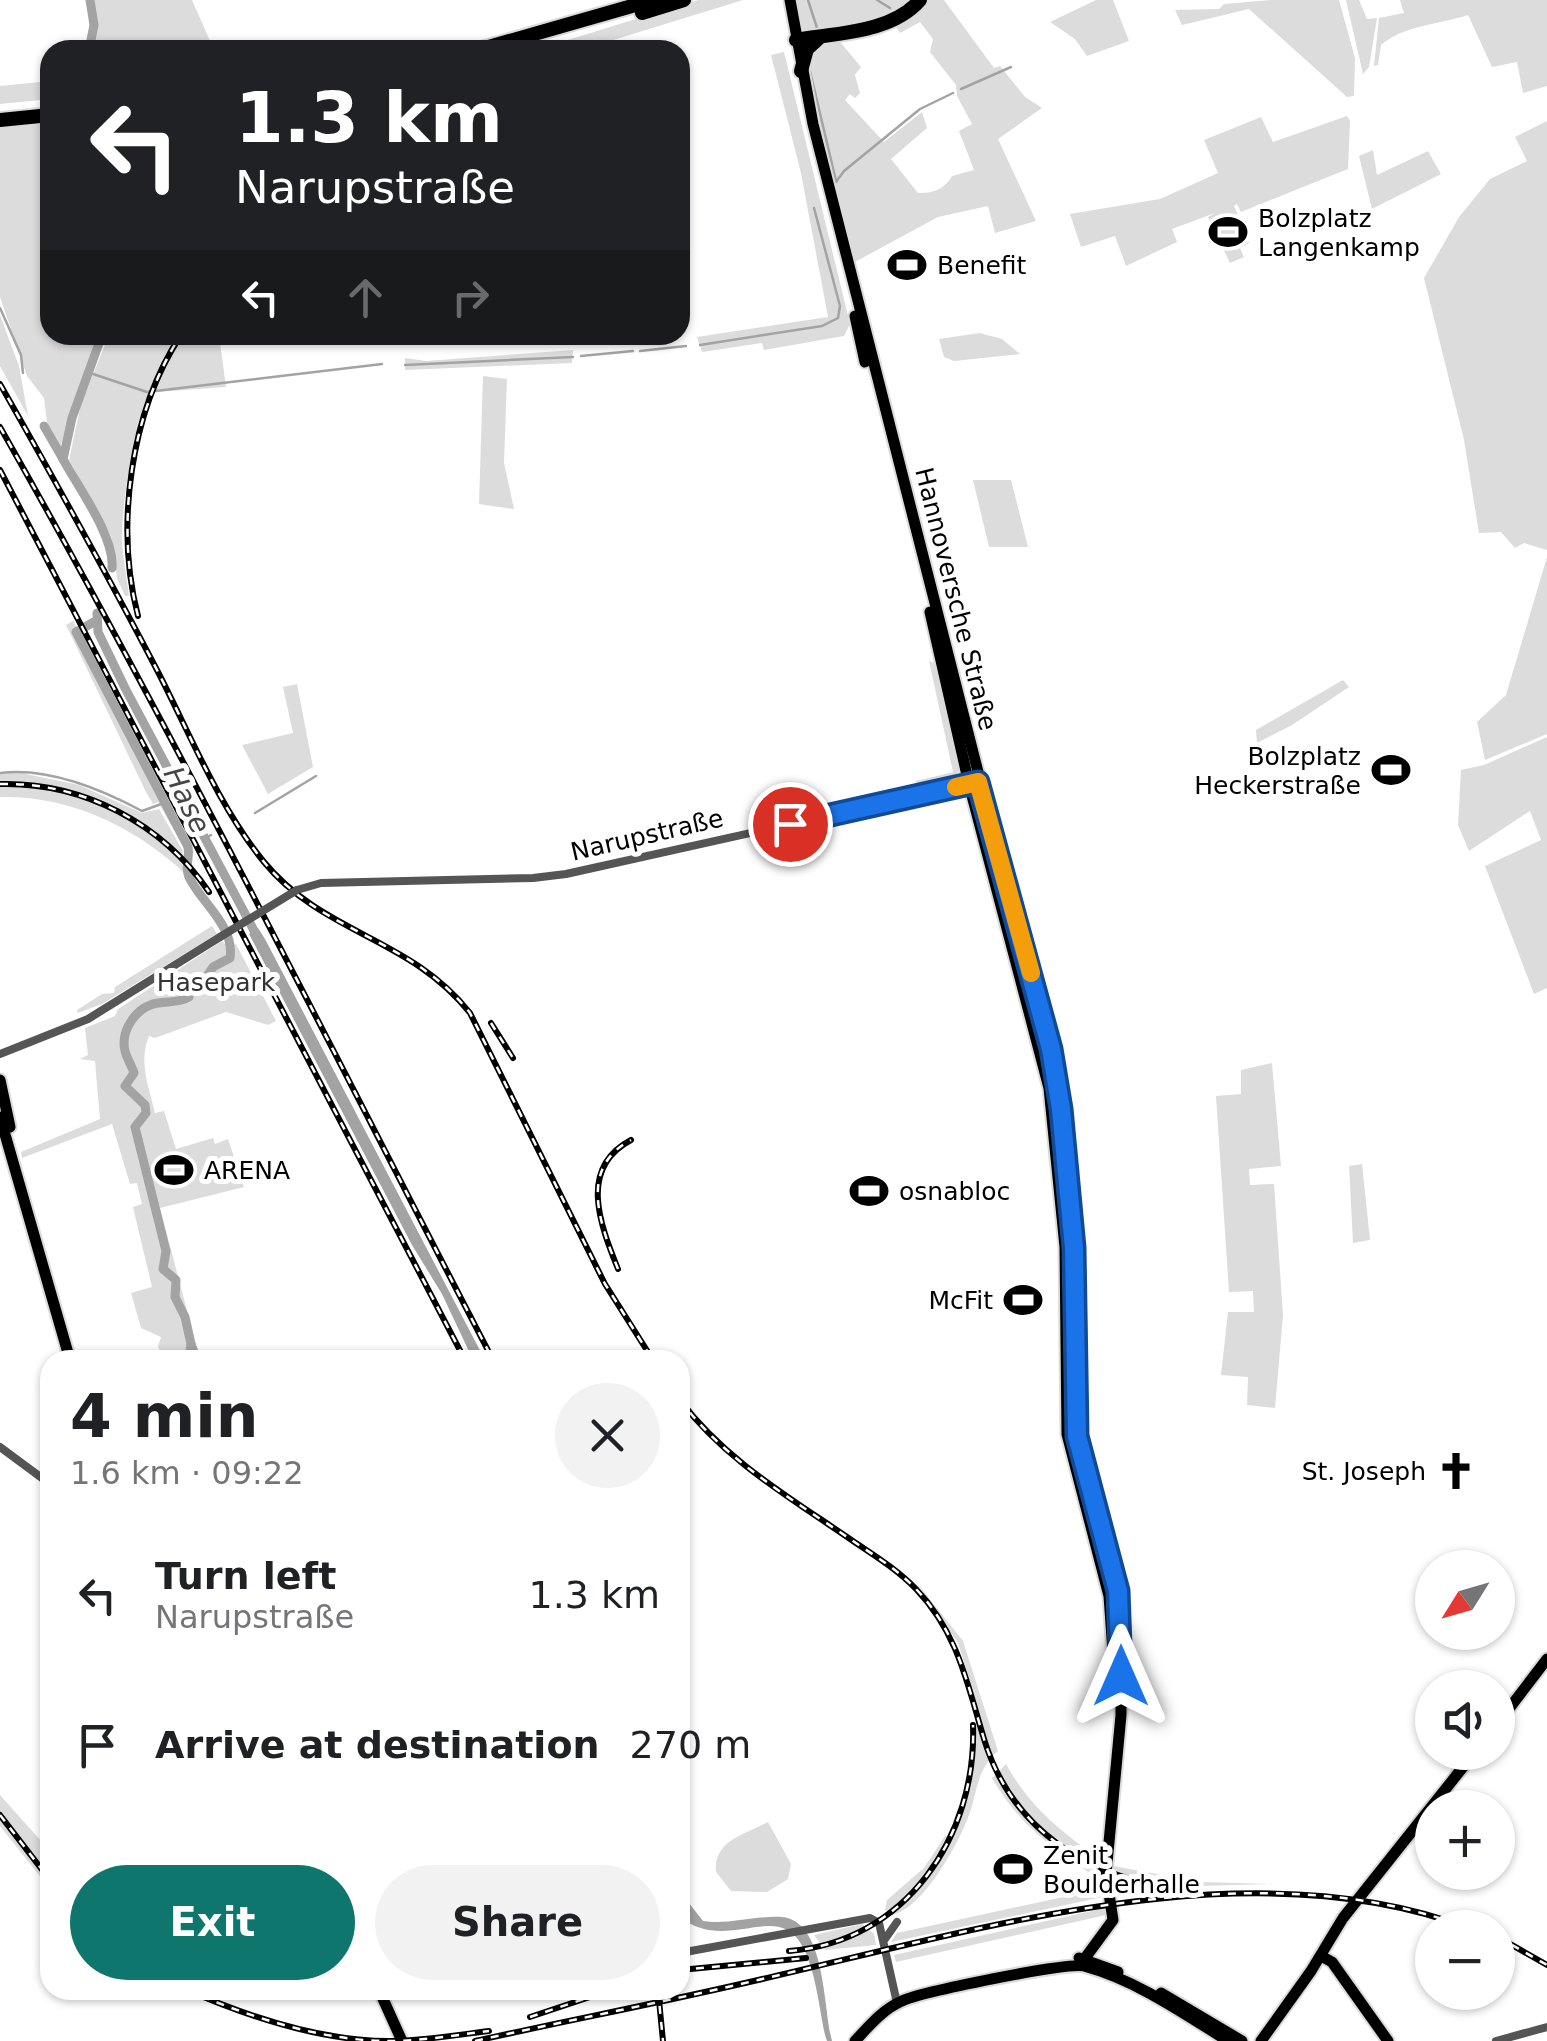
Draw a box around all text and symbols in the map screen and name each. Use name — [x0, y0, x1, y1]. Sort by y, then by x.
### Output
text: 1.3 km — [235, 77, 503, 159]
icon: left — [70, 80, 200, 210]
text: Narupstraße — [235, 161, 515, 214]
place label: Bolzplatz Langenkamp — [1258, 204, 1420, 262]
sports icon: Bolzplatz Langenkamp — [1207, 211, 1249, 253]
sports icon: Benefit — [886, 244, 928, 286]
place label: Benefit — [937, 251, 1027, 280]
icon: left — [233, 270, 288, 325]
icon: ahead — [338, 270, 393, 325]
icon: right — [443, 270, 498, 325]
street label: Hannoversche Straße — [909, 465, 1003, 733]
place label: Bolzplatz Heckerstraße — [1194, 742, 1361, 800]
sports icon: Bolzplatz Heckerstraße — [1370, 749, 1412, 791]
water label: Hase — [157, 761, 217, 839]
pin — [748, 782, 833, 867]
icon: arrive — [763, 797, 818, 852]
street label: Narupstraße — [568, 803, 726, 867]
park label: Hasepark — [157, 968, 276, 997]
sports icon: ARENA — [153, 1149, 195, 1191]
place label: ARENA — [204, 1156, 290, 1185]
sports icon: osnabloc — [848, 1170, 890, 1212]
place label: osnabloc — [899, 1177, 1010, 1206]
sports icon: McFit — [1002, 1279, 1044, 1321]
place label: McFit — [928, 1286, 993, 1315]
text: 4 min — [70, 1381, 258, 1451]
button: close — [555, 1383, 660, 1488]
church icon: St. Joseph — [1435, 1450, 1477, 1492]
text: 1.6 km · 09:22 — [70, 1454, 304, 1492]
place label: St. Joseph — [1302, 1457, 1426, 1486]
north arrow — [1415, 1550, 1515, 1650]
map controls — [1415, 1550, 1515, 2010]
text: Turn left — [155, 1554, 336, 1598]
icon: left — [70, 1568, 125, 1623]
text: 1.3 km — [528, 1573, 660, 1617]
text: Narupstraße — [155, 1598, 354, 1636]
position arrow — [1069, 1624, 1173, 1728]
button: sound — [1415, 1670, 1515, 1770]
icon: arrive — [70, 1718, 125, 1773]
text: Arrive at destination — [155, 1723, 600, 1767]
text: 270 m — [630, 1723, 751, 1767]
button: + — [1415, 1790, 1515, 1890]
place label: Zenit Boulderhalle — [1043, 1841, 1200, 1899]
sports icon: Zenit Boulderhalle — [992, 1848, 1034, 1890]
button: Exit — [70, 1865, 355, 1980]
button: Share — [375, 1865, 660, 1980]
button: − — [1415, 1910, 1515, 2010]

